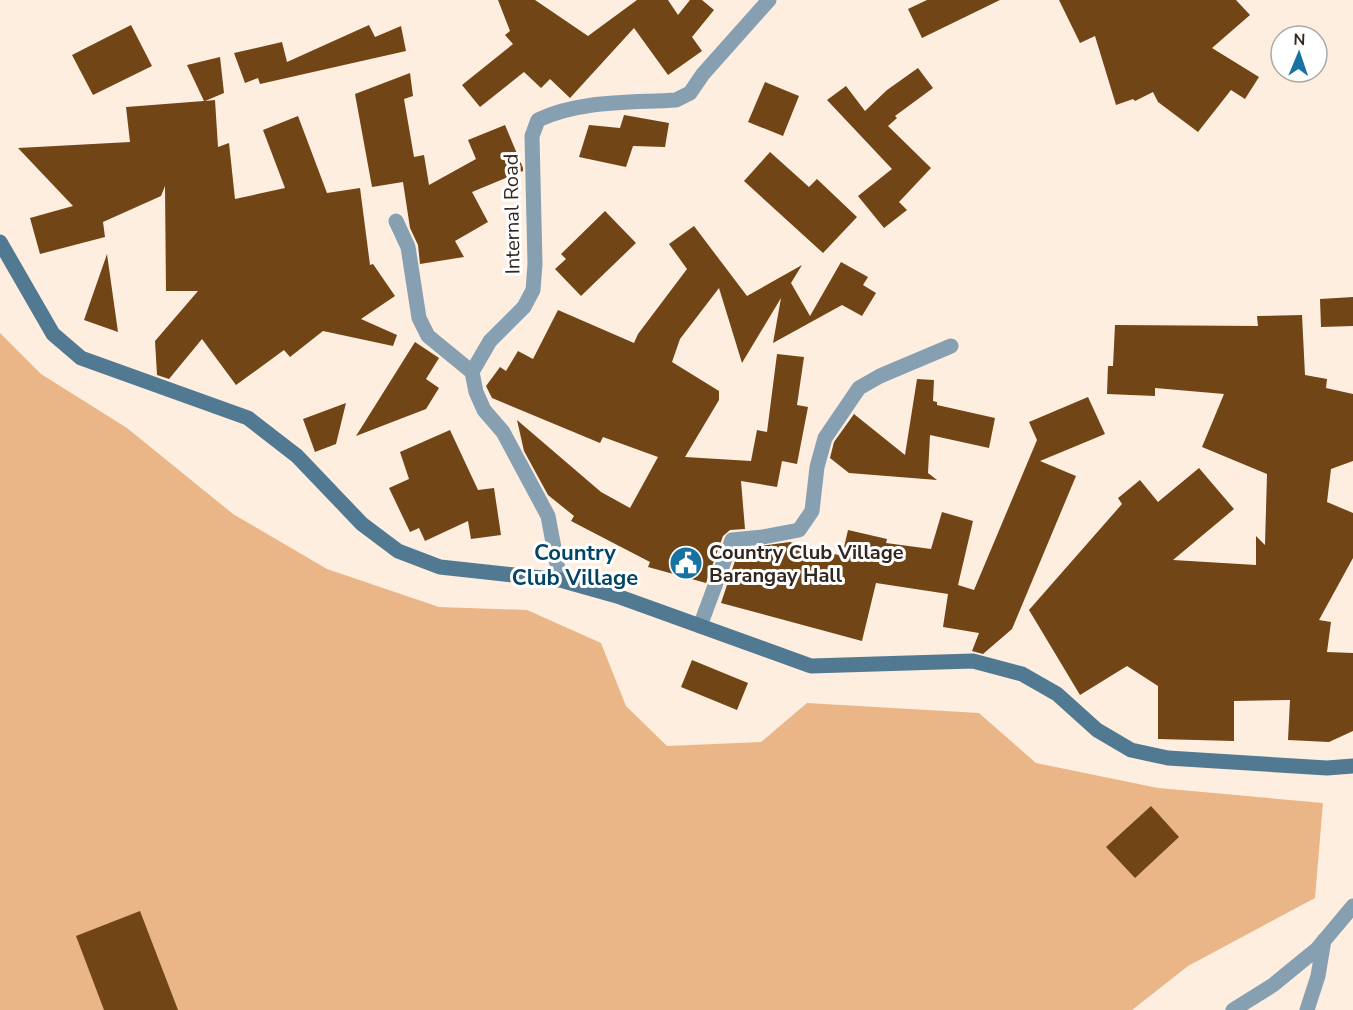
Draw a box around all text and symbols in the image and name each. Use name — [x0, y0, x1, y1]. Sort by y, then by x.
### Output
north arrow — [1269, 24, 1329, 84]
text: N — [1293, 29, 1306, 51]
street label: Internal Road — [497, 153, 527, 275]
district label: Country Club Village — [512, 538, 638, 593]
place label: Country Club Village Barangay Hall — [709, 539, 904, 589]
public building icon: Country Club Village Barangay Hall — [668, 545, 704, 581]

